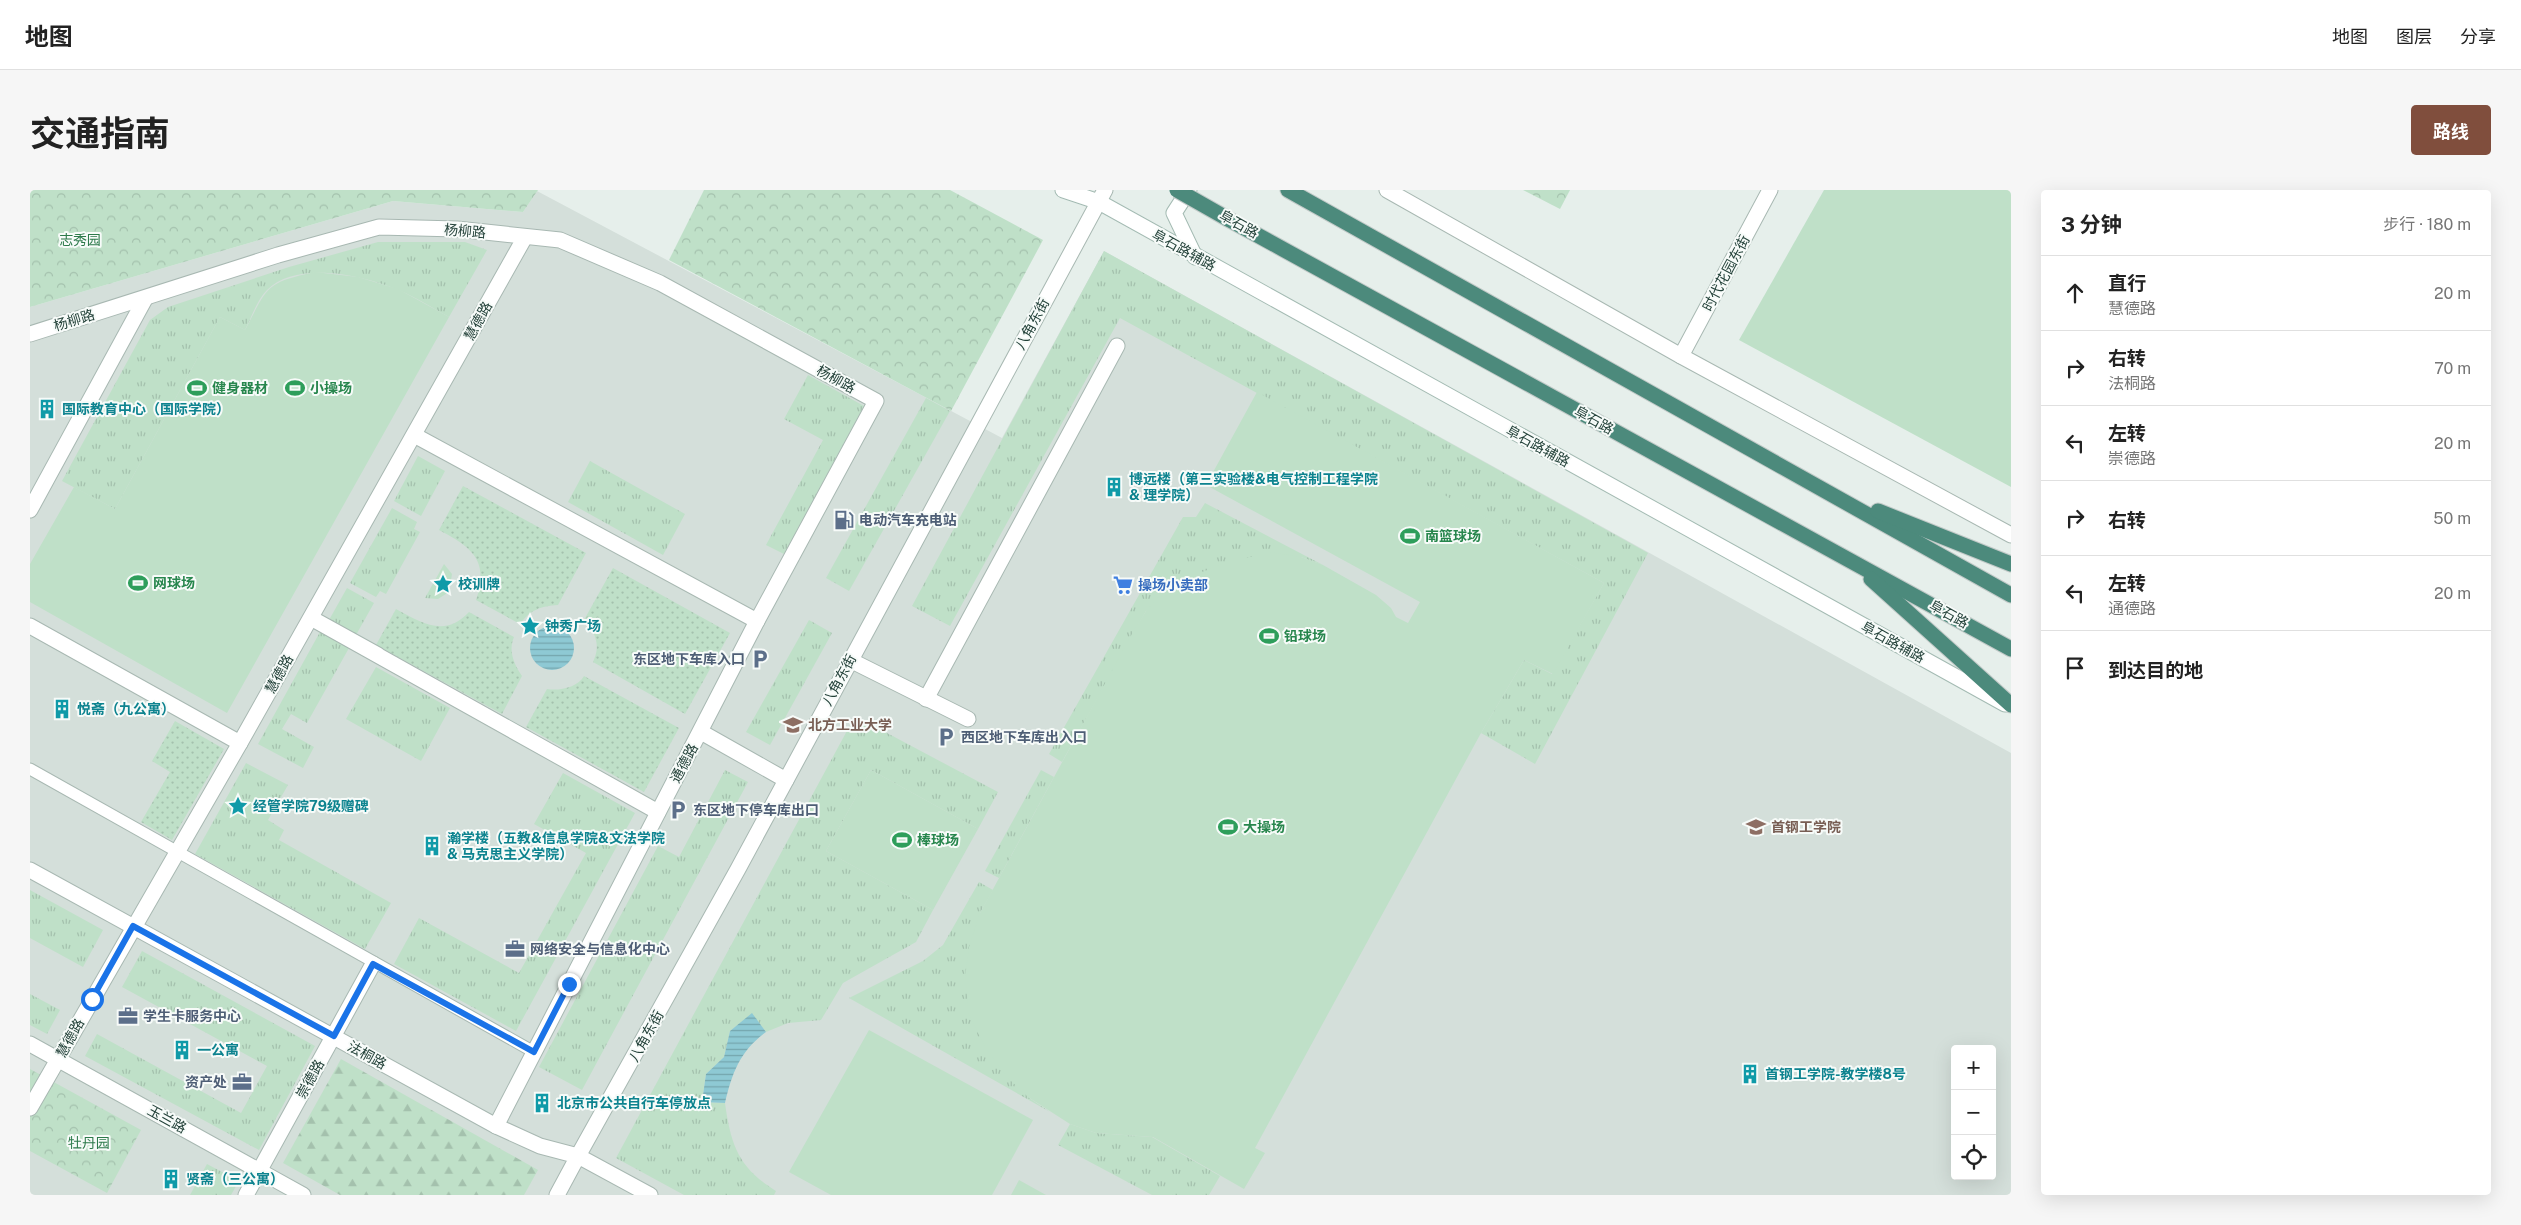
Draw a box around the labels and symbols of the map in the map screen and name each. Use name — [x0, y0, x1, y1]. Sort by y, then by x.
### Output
street label: 阜石路 — [1217, 207, 1261, 241]
street label: 杨柳路 — [443, 221, 487, 241]
street label: 阜石路辅路 — [1150, 226, 1218, 274]
park label: 志秀园 — [59, 232, 101, 248]
street label: 时代花园东街 — [1699, 232, 1753, 314]
street label: 八角东街 — [1012, 296, 1052, 352]
street label: 慧德路 — [461, 299, 495, 343]
street label: 杨柳路 — [52, 306, 96, 334]
street label: 杨柳路 — [814, 362, 858, 396]
sports icon: 健身器材 — [186, 377, 208, 399]
sports icon: 小操场 — [284, 377, 306, 399]
place label: 健身器材 — [212, 380, 268, 396]
place label: 小操场 — [310, 380, 352, 396]
building icon: 国际教育中心（国际学院） — [36, 398, 58, 420]
place label: 国际教育中心（国际学院） — [62, 401, 230, 417]
street label: 阜石路 — [1572, 403, 1616, 437]
street label: 阜石路辅路 — [1504, 422, 1572, 470]
place label: 博远楼（第三实验楼&电气控制工程学院 & 理学院） — [1129, 471, 1378, 503]
building icon: 博远楼（第三实验楼&电气控制工程学院 & 理学院） — [1103, 476, 1125, 498]
fuel station icon: 电动汽车充电站 — [833, 509, 855, 531]
place label: 电动汽车充电站 — [859, 512, 957, 528]
sports icon: 南篮球场 — [1399, 525, 1421, 547]
place label: 南篮球场 — [1425, 528, 1481, 544]
sports icon: 网球场 — [127, 572, 149, 594]
place icon: 校训牌 — [432, 573, 454, 595]
supermarket icon: 操场小卖部 — [1112, 574, 1134, 596]
place label: 网球场 — [153, 575, 195, 591]
place label: 校训牌 — [458, 576, 500, 592]
place label: 操场小卖部 — [1138, 577, 1208, 593]
street label: 阜石路 — [1927, 597, 1971, 631]
place icon: 钟秀广场 — [519, 615, 541, 637]
place label: 钟秀广场 — [545, 618, 601, 634]
street label: 阜石路辅路 — [1859, 618, 1927, 666]
sports icon: 铅球场 — [1258, 625, 1280, 647]
place label: 铅球场 — [1284, 628, 1326, 644]
parking icon: 东区地下车库入口 — [749, 648, 771, 670]
place label: 东区地下车库入口 — [633, 651, 745, 667]
street label: 慧德路 — [262, 652, 296, 696]
street label: 八角东街 — [819, 652, 859, 708]
building icon: 悦斋（九公寓） — [51, 698, 73, 720]
place label: 悦斋（九公寓） — [77, 701, 175, 717]
school or university icon: 北方工业大学 — [782, 714, 804, 736]
place label: 北方工业大学 — [808, 717, 892, 733]
parking icon: 西区地下车库出入口 — [935, 726, 957, 748]
place label: 西区地下车库出入口 — [961, 729, 1087, 745]
street label: 通德路 — [667, 741, 701, 785]
place icon: 经管学院79级赠碑 — [227, 795, 249, 817]
place label: 经管学院79级赠碑 — [253, 798, 369, 814]
parking icon: 东区地下停车库出口 — [667, 799, 689, 821]
place label: 东区地下停车库出口 — [693, 802, 819, 818]
sports icon: 大操场 — [1217, 816, 1239, 838]
school or university icon: 首钢工学院 — [1745, 816, 1767, 838]
place label: 大操场 — [1243, 819, 1285, 835]
place label: 首钢工学院 — [1771, 819, 1841, 835]
sports icon: 棒球场 — [891, 829, 913, 851]
place label: 瀚学楼（五教&信息学院&文法学院 & 马克思主义学院） — [447, 830, 665, 862]
place label: 棒球场 — [917, 832, 959, 848]
building icon: 瀚学楼（五教&信息学院&文法学院 & 马克思主义学院） — [421, 835, 443, 857]
office icon: 网络安全与信息化中心 — [504, 938, 526, 960]
place label: 网络安全与信息化中心 — [530, 941, 670, 957]
route end — [558, 973, 581, 996]
route start — [81, 988, 104, 1011]
office icon: 学生卡服务中心 — [117, 1005, 139, 1027]
place label: 学生卡服务中心 — [143, 1008, 241, 1024]
street label: 八角东街 — [625, 1008, 667, 1064]
street label: 慧德路 — [53, 1016, 87, 1060]
street label: 法桐路 — [345, 1038, 389, 1072]
building icon: 一公寓 — [171, 1039, 193, 1061]
place label: 一公寓 — [197, 1042, 239, 1058]
street label: 崇德路 — [293, 1057, 327, 1101]
building icon: 首钢工学院-教学楼8号 — [1739, 1063, 1761, 1085]
place label: 首钢工学院-教学楼8号 — [1765, 1066, 1906, 1082]
office icon: 资产处 — [231, 1071, 253, 1093]
place label: 资产处 — [185, 1074, 227, 1090]
building icon: 北京市公共自行车停放点 — [531, 1092, 553, 1114]
place label: 北京市公共自行车停放点 — [557, 1095, 711, 1111]
street label: 玉兰路 — [145, 1102, 189, 1136]
park label: 牡丹园 — [68, 1135, 110, 1151]
building icon: 贤斋（三公寓） — [160, 1168, 182, 1190]
place label: 贤斋（三公寓） — [186, 1171, 284, 1187]

